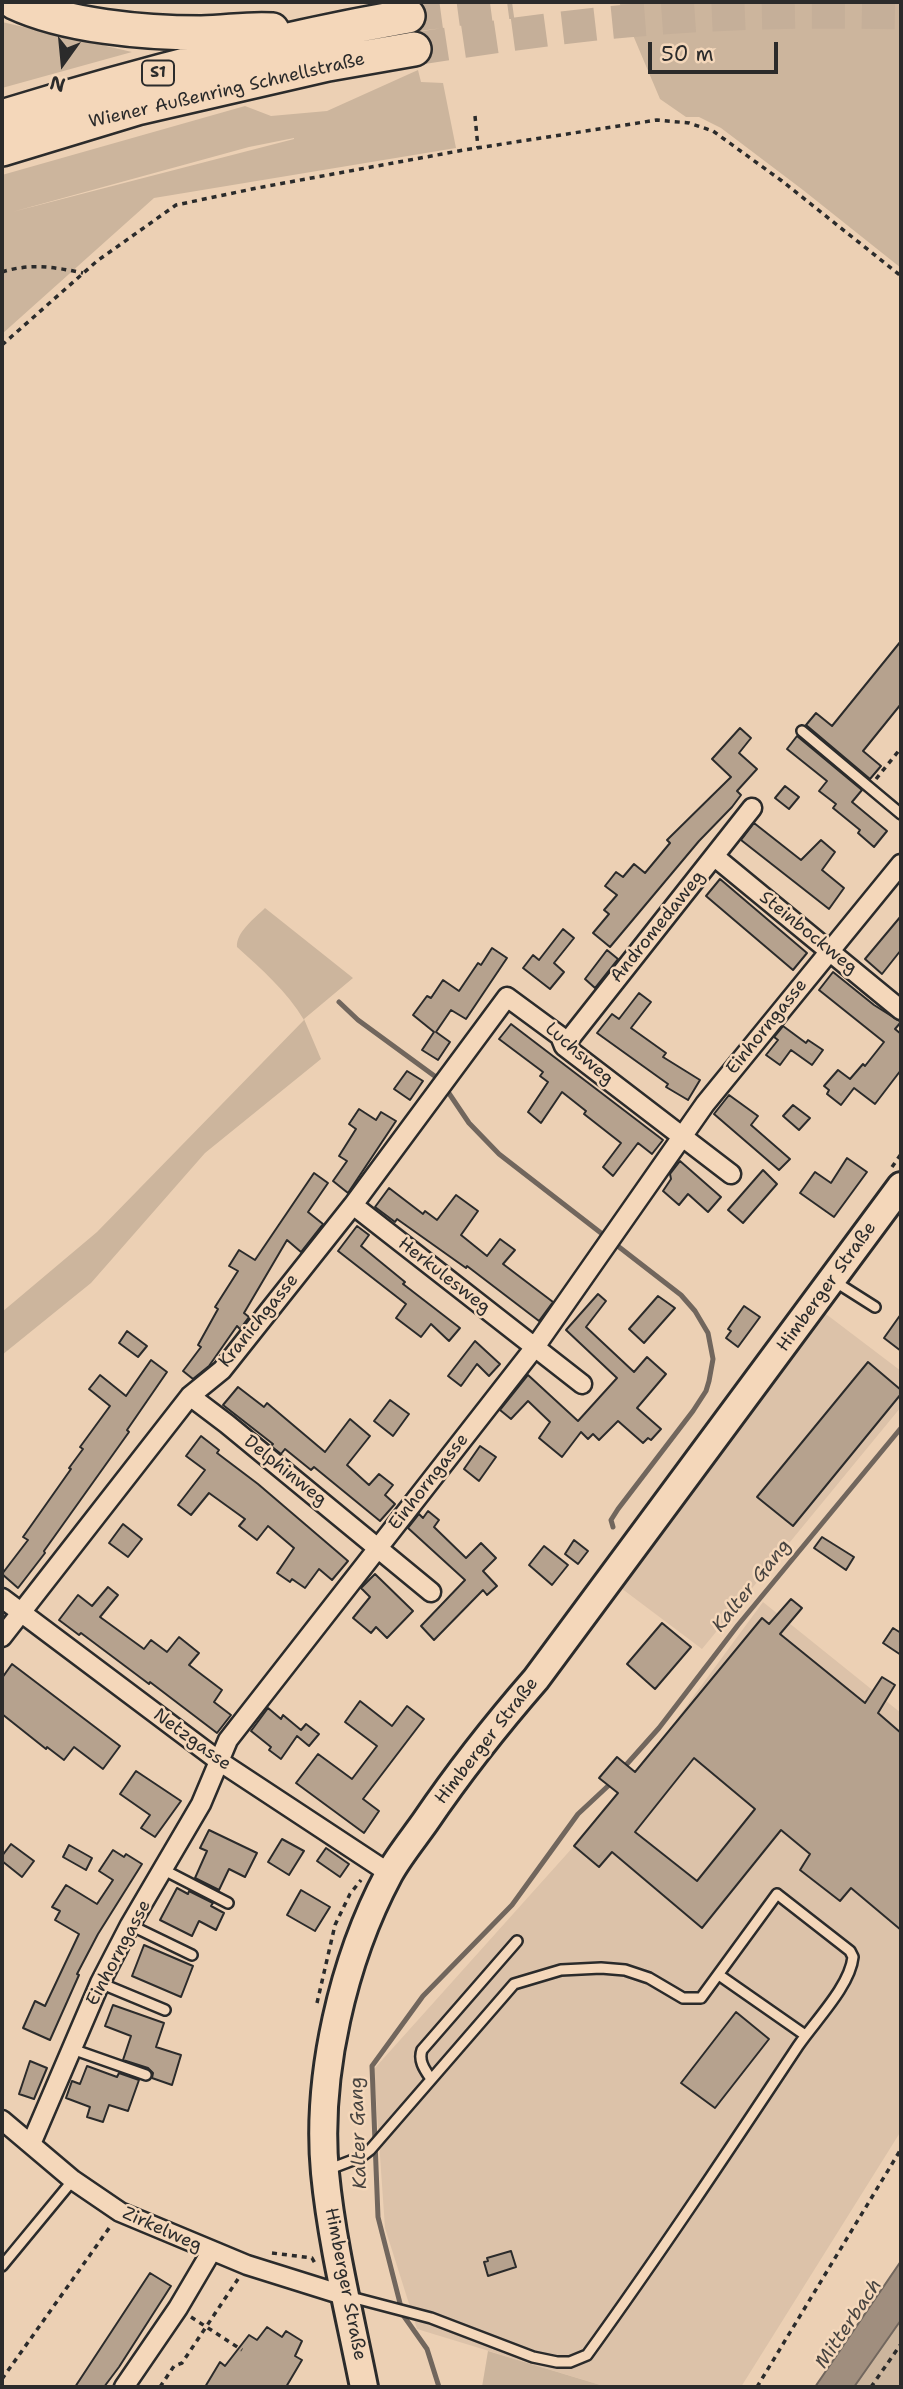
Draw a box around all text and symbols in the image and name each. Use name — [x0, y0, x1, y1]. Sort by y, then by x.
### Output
north arrow — [28, 28, 98, 98]
scale bar — [651, 28, 780, 72]
text: 50 m — [661, 40, 714, 68]
street label: Wiener Außenring Schnellstraße — [87, 49, 367, 133]
road number: S1 — [142, 60, 174, 86]
text: N — [47, 70, 68, 98]
street label: Andromedaweg — [606, 867, 710, 987]
street label: Steinbockweg — [755, 887, 861, 979]
street label: Einhorngasse — [722, 975, 812, 1079]
street label: Luchsweg — [540, 1018, 618, 1090]
street label: Himberger Straße — [773, 1218, 881, 1356]
street label: Herkulesweg — [394, 1233, 494, 1319]
street label: Kranichgasse — [215, 1270, 303, 1372]
street label: Einhorngasse — [385, 1429, 473, 1535]
street label: Delphinweg — [239, 1431, 331, 1511]
water label: Kalter Gang — [708, 1535, 796, 1637]
street label: Himberger Straße — [431, 1673, 543, 1809]
street label: Netzgasse — [149, 1704, 235, 1776]
street label: Einhorngasse — [82, 1896, 156, 2010]
water label: Kalter Gang — [346, 2076, 372, 2190]
street label: Zirkelweg — [119, 2203, 205, 2257]
street label: Himberger Straße — [320, 2206, 370, 2362]
water label: Mitterbach — [811, 2275, 887, 2373]

